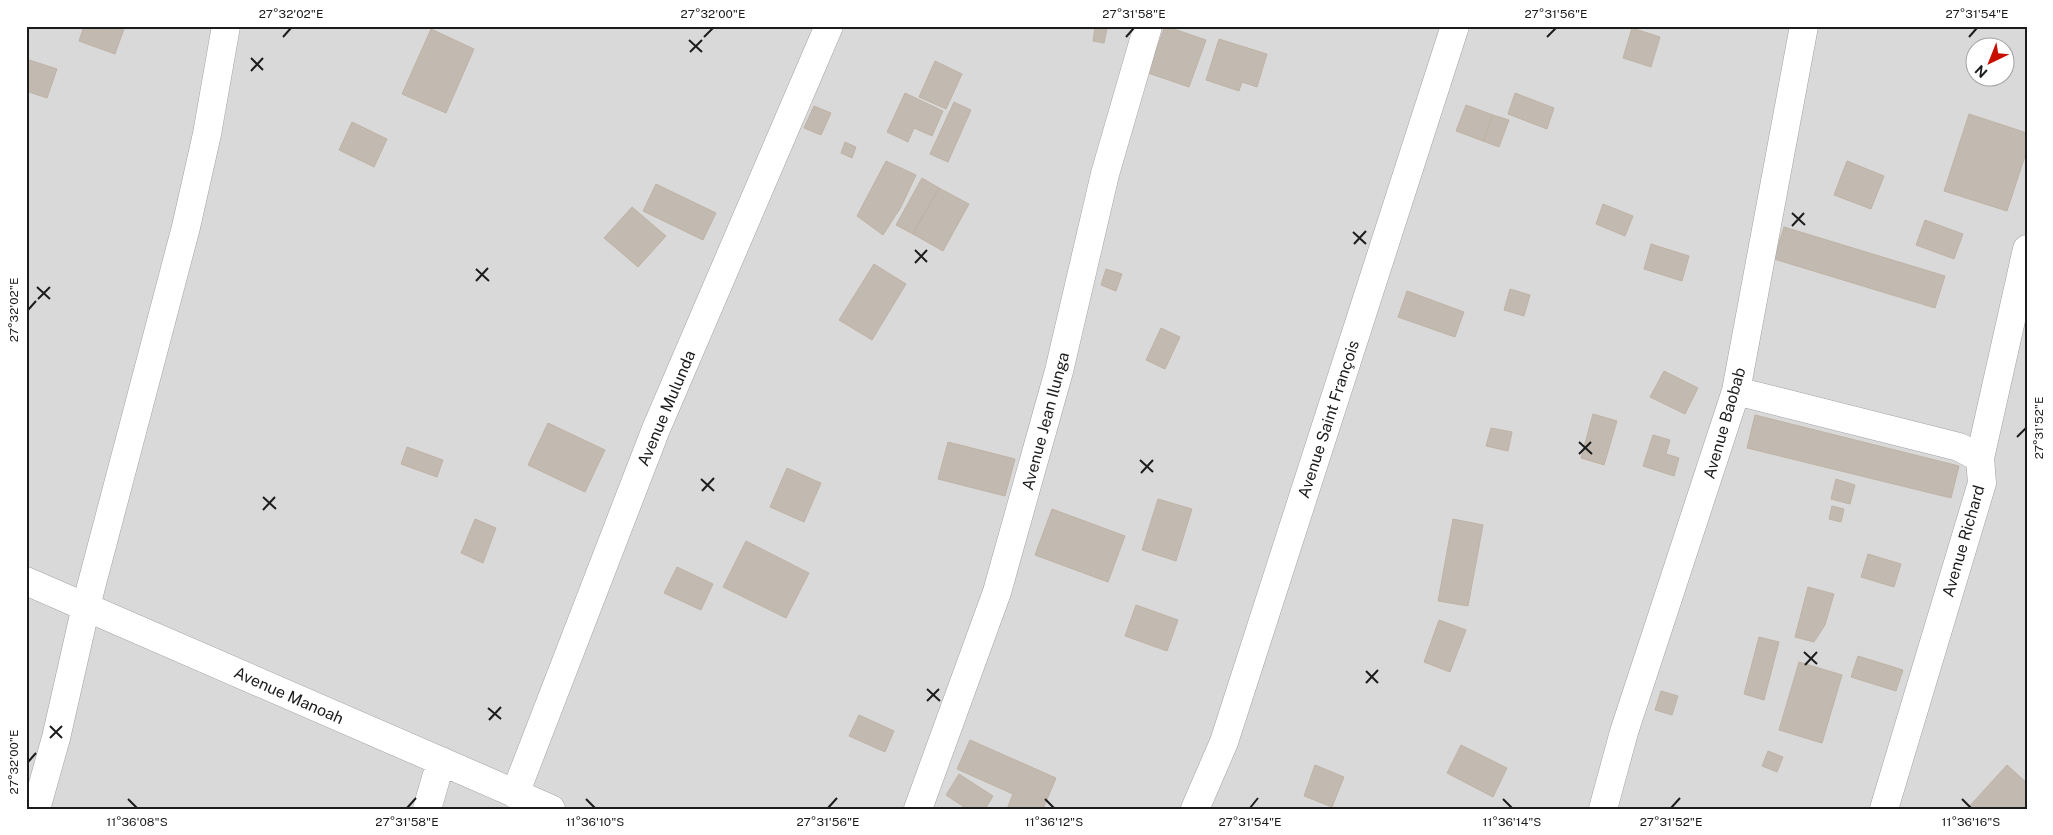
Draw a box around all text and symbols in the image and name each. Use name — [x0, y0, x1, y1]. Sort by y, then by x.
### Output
text: 27°32'02"E — [259, 7, 323, 21]
text: 27°32'00"E — [681, 7, 745, 21]
text: 27°31'58"E — [1102, 7, 1166, 21]
text: 27°31'56"E — [1524, 7, 1588, 21]
text: 27°31'54"E — [1945, 7, 2009, 21]
north arrow — [1966, 38, 2016, 88]
text: N — [1972, 62, 1991, 81]
text: 27°32'02"E — [7, 278, 21, 342]
street label: Avenue Saint François — [1294, 338, 1363, 500]
street label: Avenue Mulunda — [634, 347, 699, 469]
street label: Avenue Jean Ilunga — [1018, 350, 1073, 492]
street label: Avenue Baobab — [1699, 365, 1749, 481]
text: 27°31'52"E — [2032, 397, 2046, 459]
street label: Avenue Richard — [1938, 483, 1989, 599]
street label: Avenue Manoah — [231, 663, 347, 728]
text: 27°32'00"E — [7, 730, 21, 794]
text: 11°36'08"S — [106, 815, 168, 829]
text: 27°31'58"E — [375, 815, 439, 829]
text: 11°36'10"S — [566, 815, 624, 829]
text: 27°31'56"E — [796, 815, 860, 829]
text: 11°36'12"S — [1025, 815, 1083, 829]
text: 27°31'54"E — [1218, 815, 1282, 829]
text: 11°36'14"S — [1483, 815, 1541, 829]
text: 27°31'52"E — [1640, 815, 1702, 829]
text: 11°36'16"S — [1942, 815, 2000, 829]

